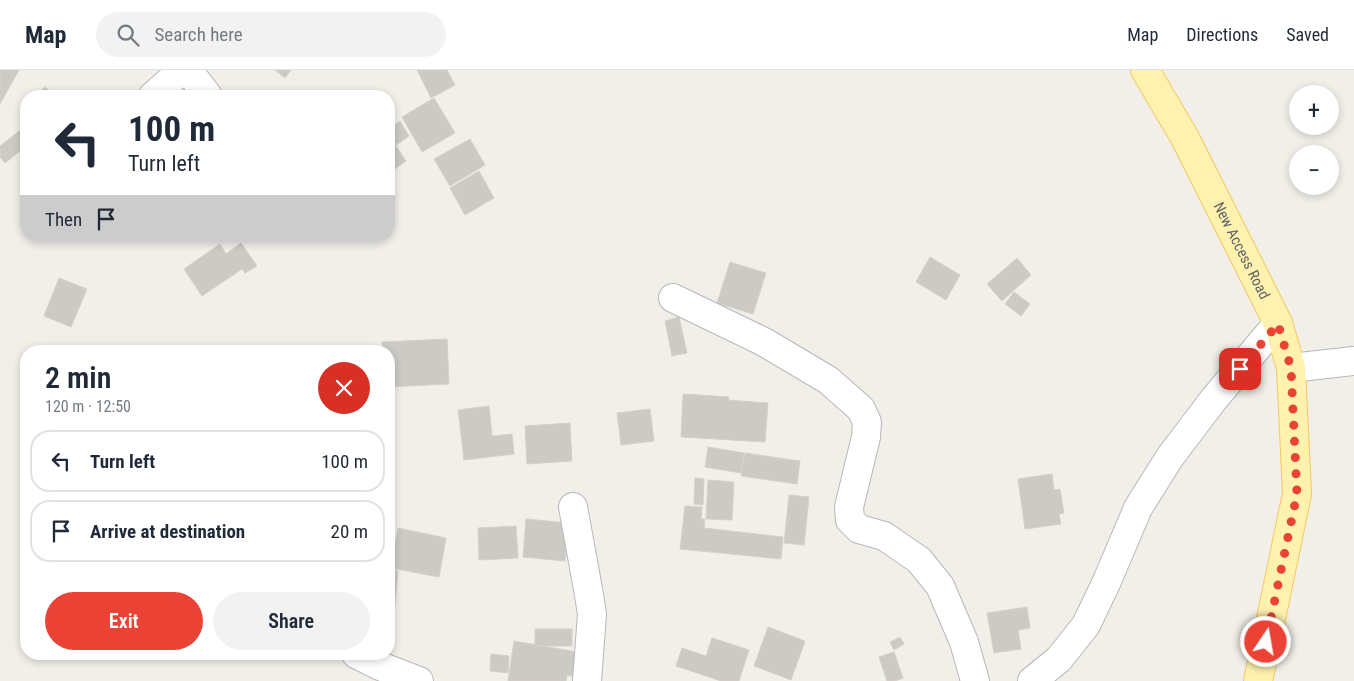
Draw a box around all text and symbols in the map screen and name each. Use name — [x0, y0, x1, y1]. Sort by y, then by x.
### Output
search box — [96, 12, 446, 57]
text: Map — [25, 21, 66, 49]
icon: search — [114, 21, 142, 49]
text: Search here — [154, 23, 243, 46]
text: Map — [1127, 24, 1158, 45]
text: Directions — [1186, 24, 1258, 45]
text: Saved — [1286, 24, 1329, 45]
map controls — [1289, 85, 1339, 195]
button: + — [1289, 85, 1339, 135]
text: 100 m — [128, 109, 215, 150]
icon: left — [45, 110, 110, 175]
button: − — [1289, 145, 1339, 195]
text: Turn left — [128, 151, 200, 176]
street label: New Access Road — [1210, 199, 1274, 302]
icon: arrive — [92, 205, 120, 233]
text: Then — [45, 208, 82, 231]
pin — [1219, 348, 1261, 390]
icon: arrive — [1226, 355, 1254, 383]
text: 2 min — [45, 360, 111, 395]
button: close — [318, 362, 370, 414]
text: 120 m · 12:50 — [45, 397, 131, 416]
icon: left — [47, 447, 75, 475]
text: Turn left — [90, 450, 155, 473]
text: 100 m — [321, 450, 368, 473]
icon: arrive — [47, 517, 75, 545]
text: Arrive at destination — [90, 520, 245, 543]
text: 20 m — [331, 520, 368, 543]
button: Exit — [45, 592, 203, 650]
button: Share — [213, 592, 370, 650]
position arrow — [1239, 615, 1291, 667]

